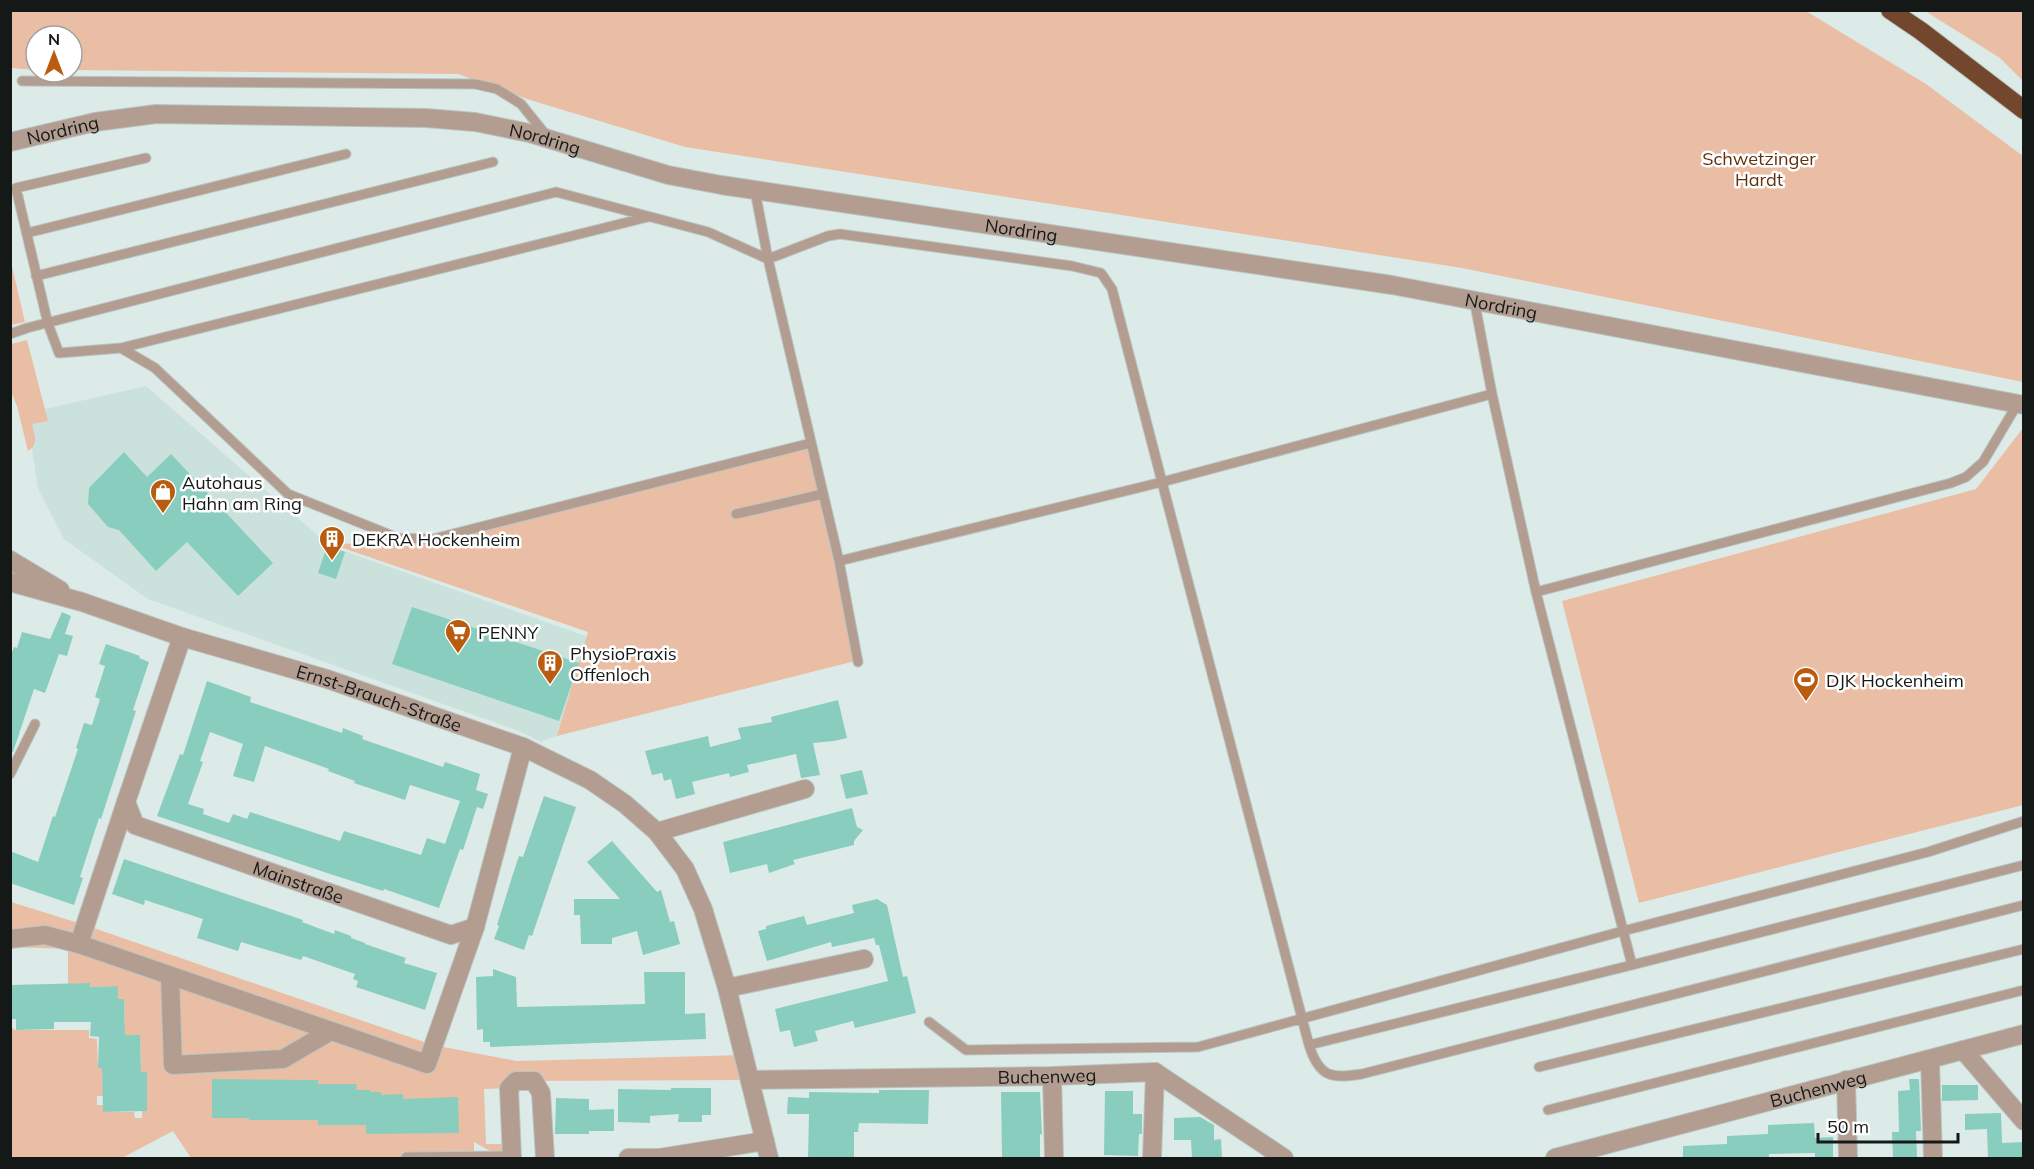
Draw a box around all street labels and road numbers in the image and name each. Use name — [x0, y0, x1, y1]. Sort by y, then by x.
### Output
street label: Nordring — [24, 110, 101, 149]
street label: Nordring — [507, 118, 584, 159]
street label: Nordring — [983, 213, 1059, 247]
street label: Nordring — [1463, 288, 1539, 324]
street label: Ernst-Brauch-Straße — [294, 659, 465, 736]
street label: Mainstraße — [250, 855, 347, 908]
street label: Buchenweg — [998, 1063, 1097, 1088]
street label: Buchenweg — [1767, 1065, 1869, 1112]

